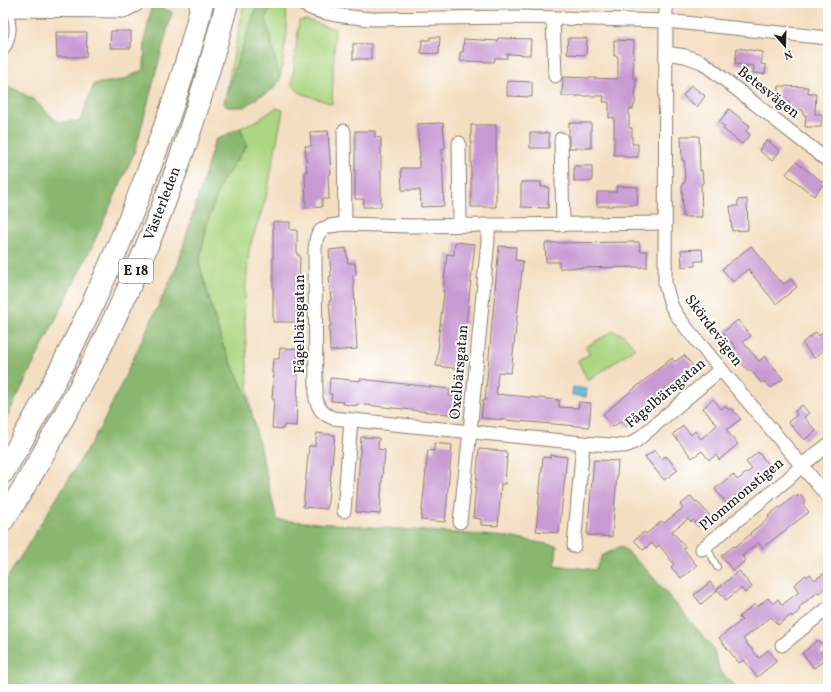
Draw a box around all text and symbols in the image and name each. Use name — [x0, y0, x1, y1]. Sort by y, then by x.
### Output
north arrow — [765, 26, 805, 66]
text: N — [782, 46, 794, 62]
street label: Betesvägen — [732, 62, 804, 124]
street label: Västerleden — [139, 164, 187, 244]
road number: E 18 — [119, 259, 153, 283]
street label: Fågelbärsgatan — [290, 274, 311, 374]
street label: Skördevägen — [679, 291, 747, 371]
street label: Oxelbärsgatan — [445, 324, 475, 420]
street label: Fågelbärsgatan — [621, 354, 711, 434]
street label: Plommonstigen — [695, 453, 789, 537]

